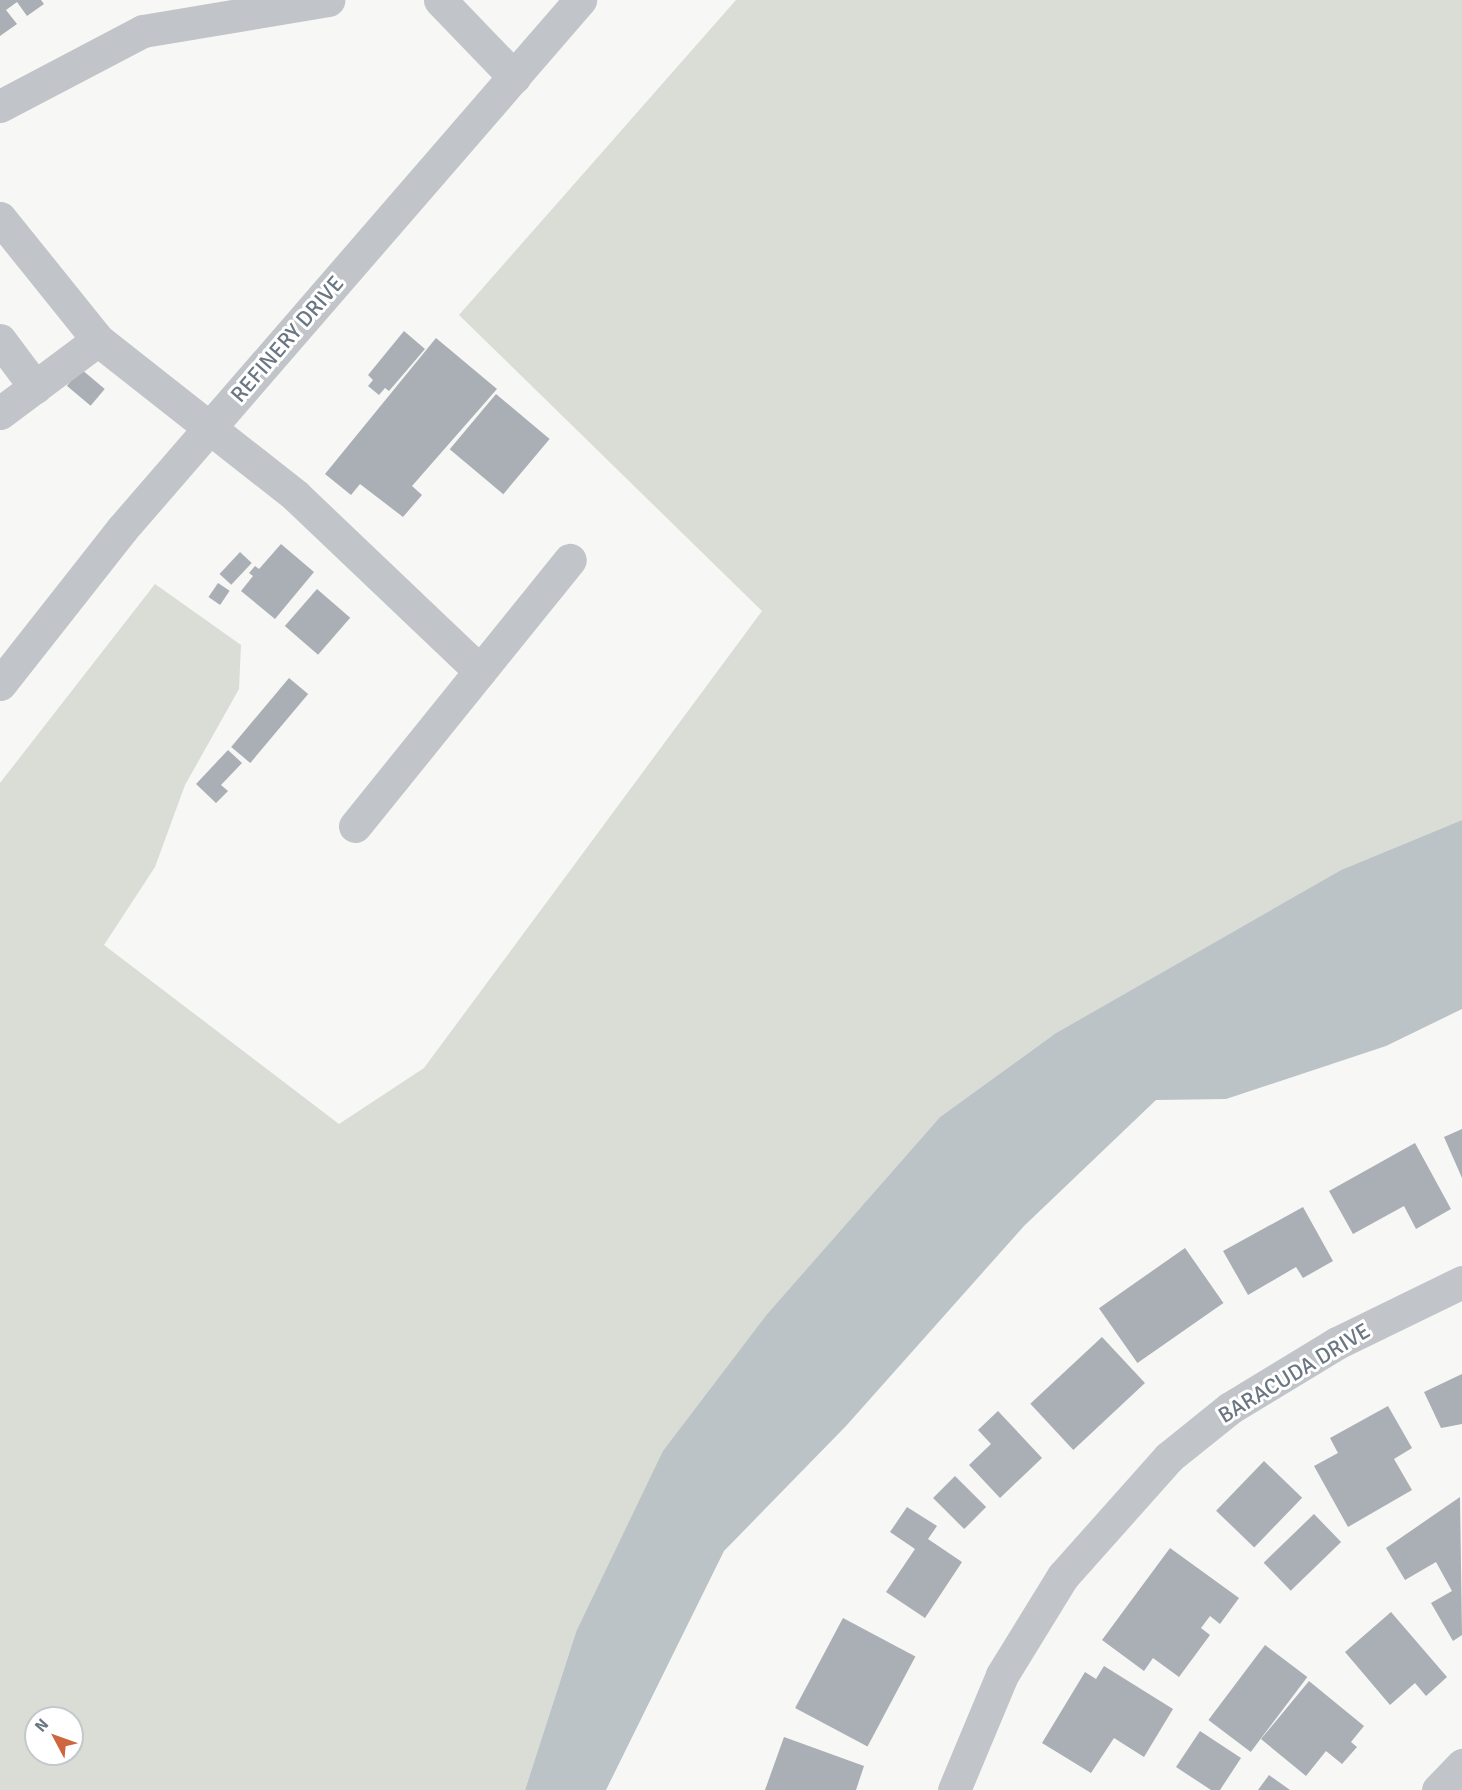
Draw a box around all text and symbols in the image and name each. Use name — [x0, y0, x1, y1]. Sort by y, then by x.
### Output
street label: REFINERY DRIVE — [225, 270, 349, 408]
street label: BARACUDA DRIVE — [1213, 1317, 1375, 1429]
north arrow — [24, 1706, 84, 1766]
text: N — [31, 1715, 53, 1736]

